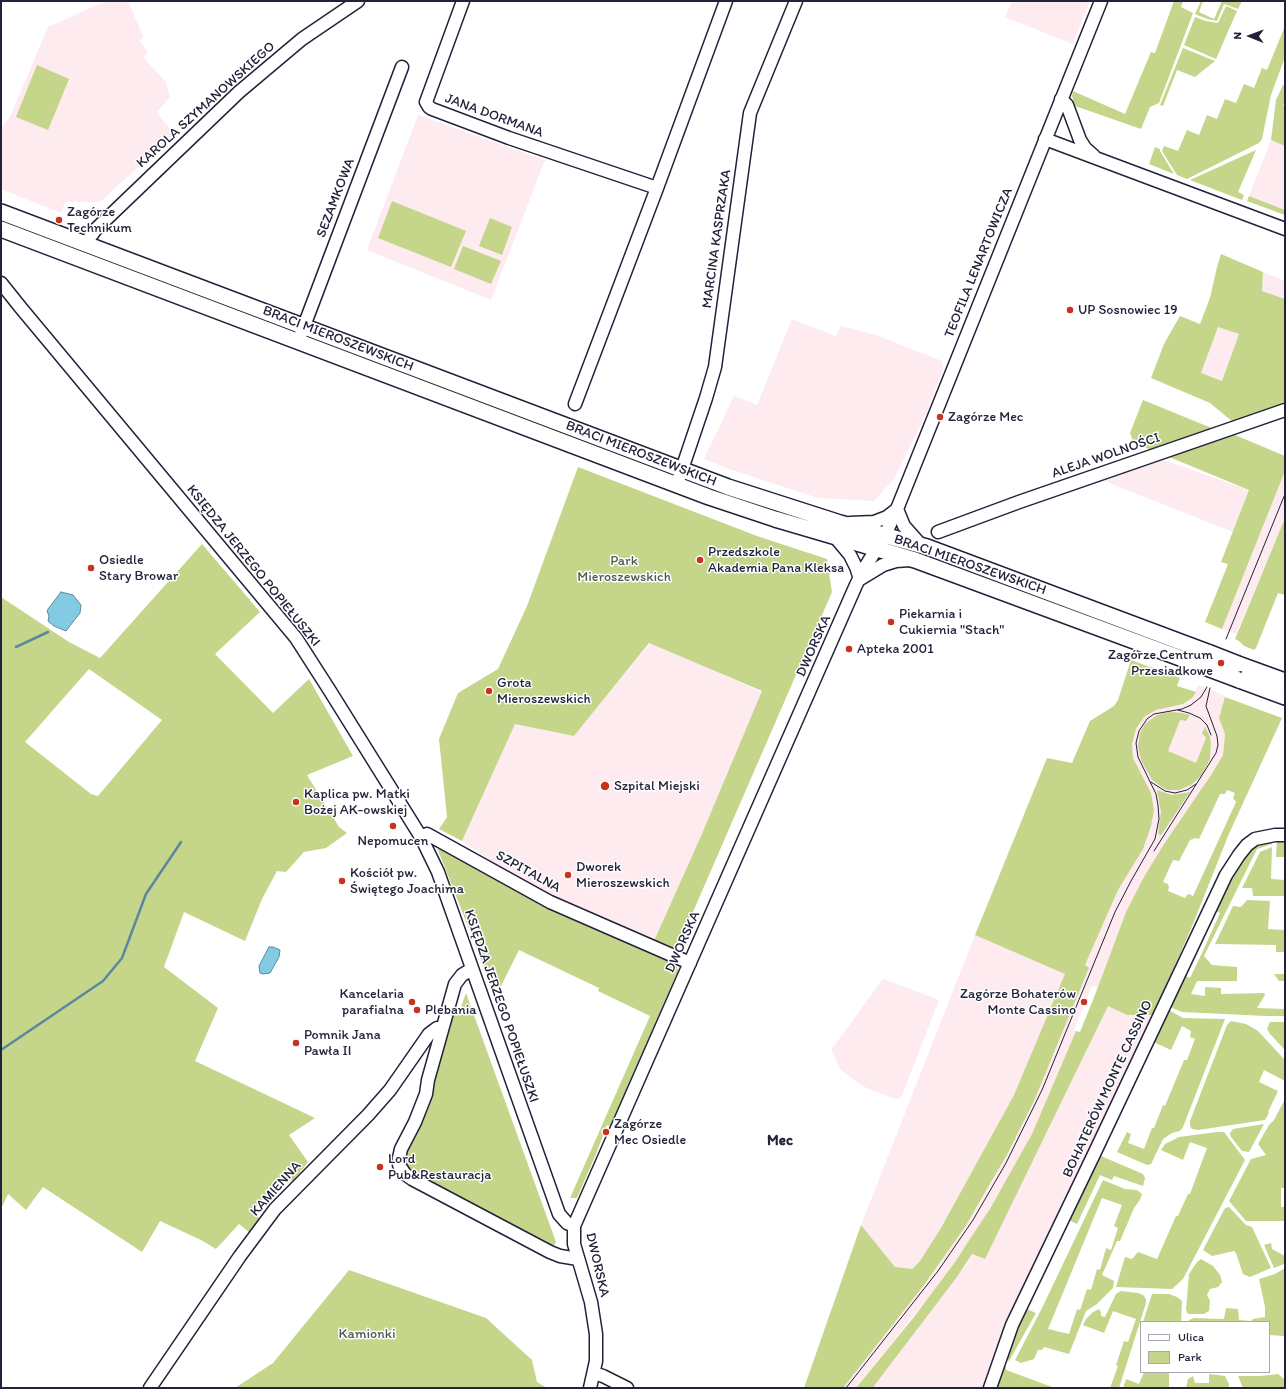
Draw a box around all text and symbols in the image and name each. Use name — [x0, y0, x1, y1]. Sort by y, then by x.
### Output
north arrow — [1230, 16, 1270, 56]
text: N — [1231, 32, 1244, 40]
street label: KAROLA SZYMANOWSKIEGO — [133, 38, 279, 172]
street label: JANA DORMANA — [442, 90, 546, 142]
street label: SEZAMKOWA — [313, 156, 359, 240]
street label: MARCINA KASPRZAKA — [699, 168, 735, 310]
street label: TEOFILA LENARTOWICZA — [941, 186, 1017, 340]
place label: Zagórze Technikum — [67, 204, 132, 236]
marker: Zagórze Technikum — [54, 215, 64, 225]
street label: BRACI MIEROSZEWSKICH — [260, 302, 416, 376]
place label: UP Sosnowiec 19 — [1078, 302, 1178, 318]
marker: UP Sosnowiec 19 — [1065, 305, 1075, 315]
place label: Zagórze Mec — [948, 409, 1023, 425]
marker: Zagórze Mec — [935, 412, 945, 422]
street label: BRACI MIEROSZEWSKICH — [563, 417, 719, 491]
street label: ALEJA WOLNOŚCI — [1050, 430, 1162, 482]
street label: KSIĘDZA JERZEGO POPIEŁUSZKI — [183, 482, 323, 650]
street label: BRACI MIEROSZEWSKICH — [892, 531, 1048, 599]
place label: Przedszkole Akademia Pana Kleksa — [708, 544, 844, 576]
place label: Osiedle Stary Browar — [99, 552, 178, 584]
park label: Park Mieroszewskich — [577, 553, 671, 586]
marker: Przedszkole Akademia Pana Kleksa — [695, 555, 705, 565]
marker: Osiedle Stary Browar — [86, 563, 96, 573]
place label: Piekarnia i Cukiernia "Stach" — [899, 606, 1004, 638]
street label: DWORSKA — [793, 613, 835, 679]
marker: Piekarnia i Cukiernia "Stach" — [886, 617, 896, 627]
place label: Apteka 2001 — [857, 641, 934, 657]
marker: Apteka 2001 — [844, 644, 854, 654]
place label: Zagórze Centrum Przesiadkowe — [1108, 647, 1213, 680]
marker: Zagórze Centrum Przesiadkowe — [1216, 658, 1226, 668]
place label: Grota Mieroszewskich — [497, 675, 591, 708]
marker: Grota Mieroszewskich — [484, 686, 494, 696]
place label: Szpital Miejski — [614, 778, 700, 794]
marker: Szpital Miejski — [599, 780, 611, 792]
place label: Kaplica pw. Matki Bożej AK-owskiej — [304, 786, 410, 818]
marker: Kaplica pw. Matki Bożej AK-owskiej — [291, 797, 301, 807]
marker: Nepomucen — [388, 821, 398, 831]
place label: Nepomucen — [358, 833, 428, 849]
street label: SZPITALNA — [493, 847, 563, 897]
place label: Dworek Mieroszewskich — [576, 859, 670, 892]
place label: Kościół pw. Świętego Joachima — [350, 865, 464, 898]
marker: Dworek Mieroszewskich — [563, 870, 573, 880]
marker: Kościół pw. Świętego Joachima — [337, 876, 347, 886]
street label: KSIĘDZA JERZEGO POPIEŁUSZKI — [460, 907, 542, 1105]
street label: DWORSKA — [662, 909, 704, 975]
place label: Kancelaria parafialna — [340, 986, 404, 1018]
place label: Zagórze Bohaterów Monte Cassino — [960, 986, 1076, 1018]
marker: Kancelaria parafialna — [407, 997, 417, 1007]
marker: Zagórze Bohaterów Monte Cassino — [1079, 997, 1089, 1007]
street label: BOHATERÓW MONTE CASSINO — [1059, 998, 1157, 1180]
place label: Plebania — [425, 1002, 477, 1018]
marker: Plebania — [412, 1005, 422, 1015]
place label: Pomnik Jana Pawła II — [304, 1027, 381, 1060]
marker: Pomnik Jana Pawła II — [291, 1038, 301, 1048]
place label: Zagórze Mec Osiedle — [614, 1116, 686, 1148]
marker: Zagórze Mec Osiedle — [601, 1127, 611, 1137]
district label: Mec — [767, 1132, 793, 1150]
place label: Lord Pub&Restauracja — [388, 1151, 491, 1184]
street label: KAMIENNA — [247, 1158, 305, 1220]
marker: Lord Pub&Restauracja — [375, 1162, 385, 1172]
street label: DWORSKA — [581, 1231, 613, 1299]
legend — [1140, 1321, 1270, 1373]
park label: Kamionki — [339, 1326, 395, 1342]
text: Ulica — [1178, 1330, 1204, 1344]
text: Park — [1178, 1350, 1202, 1364]

